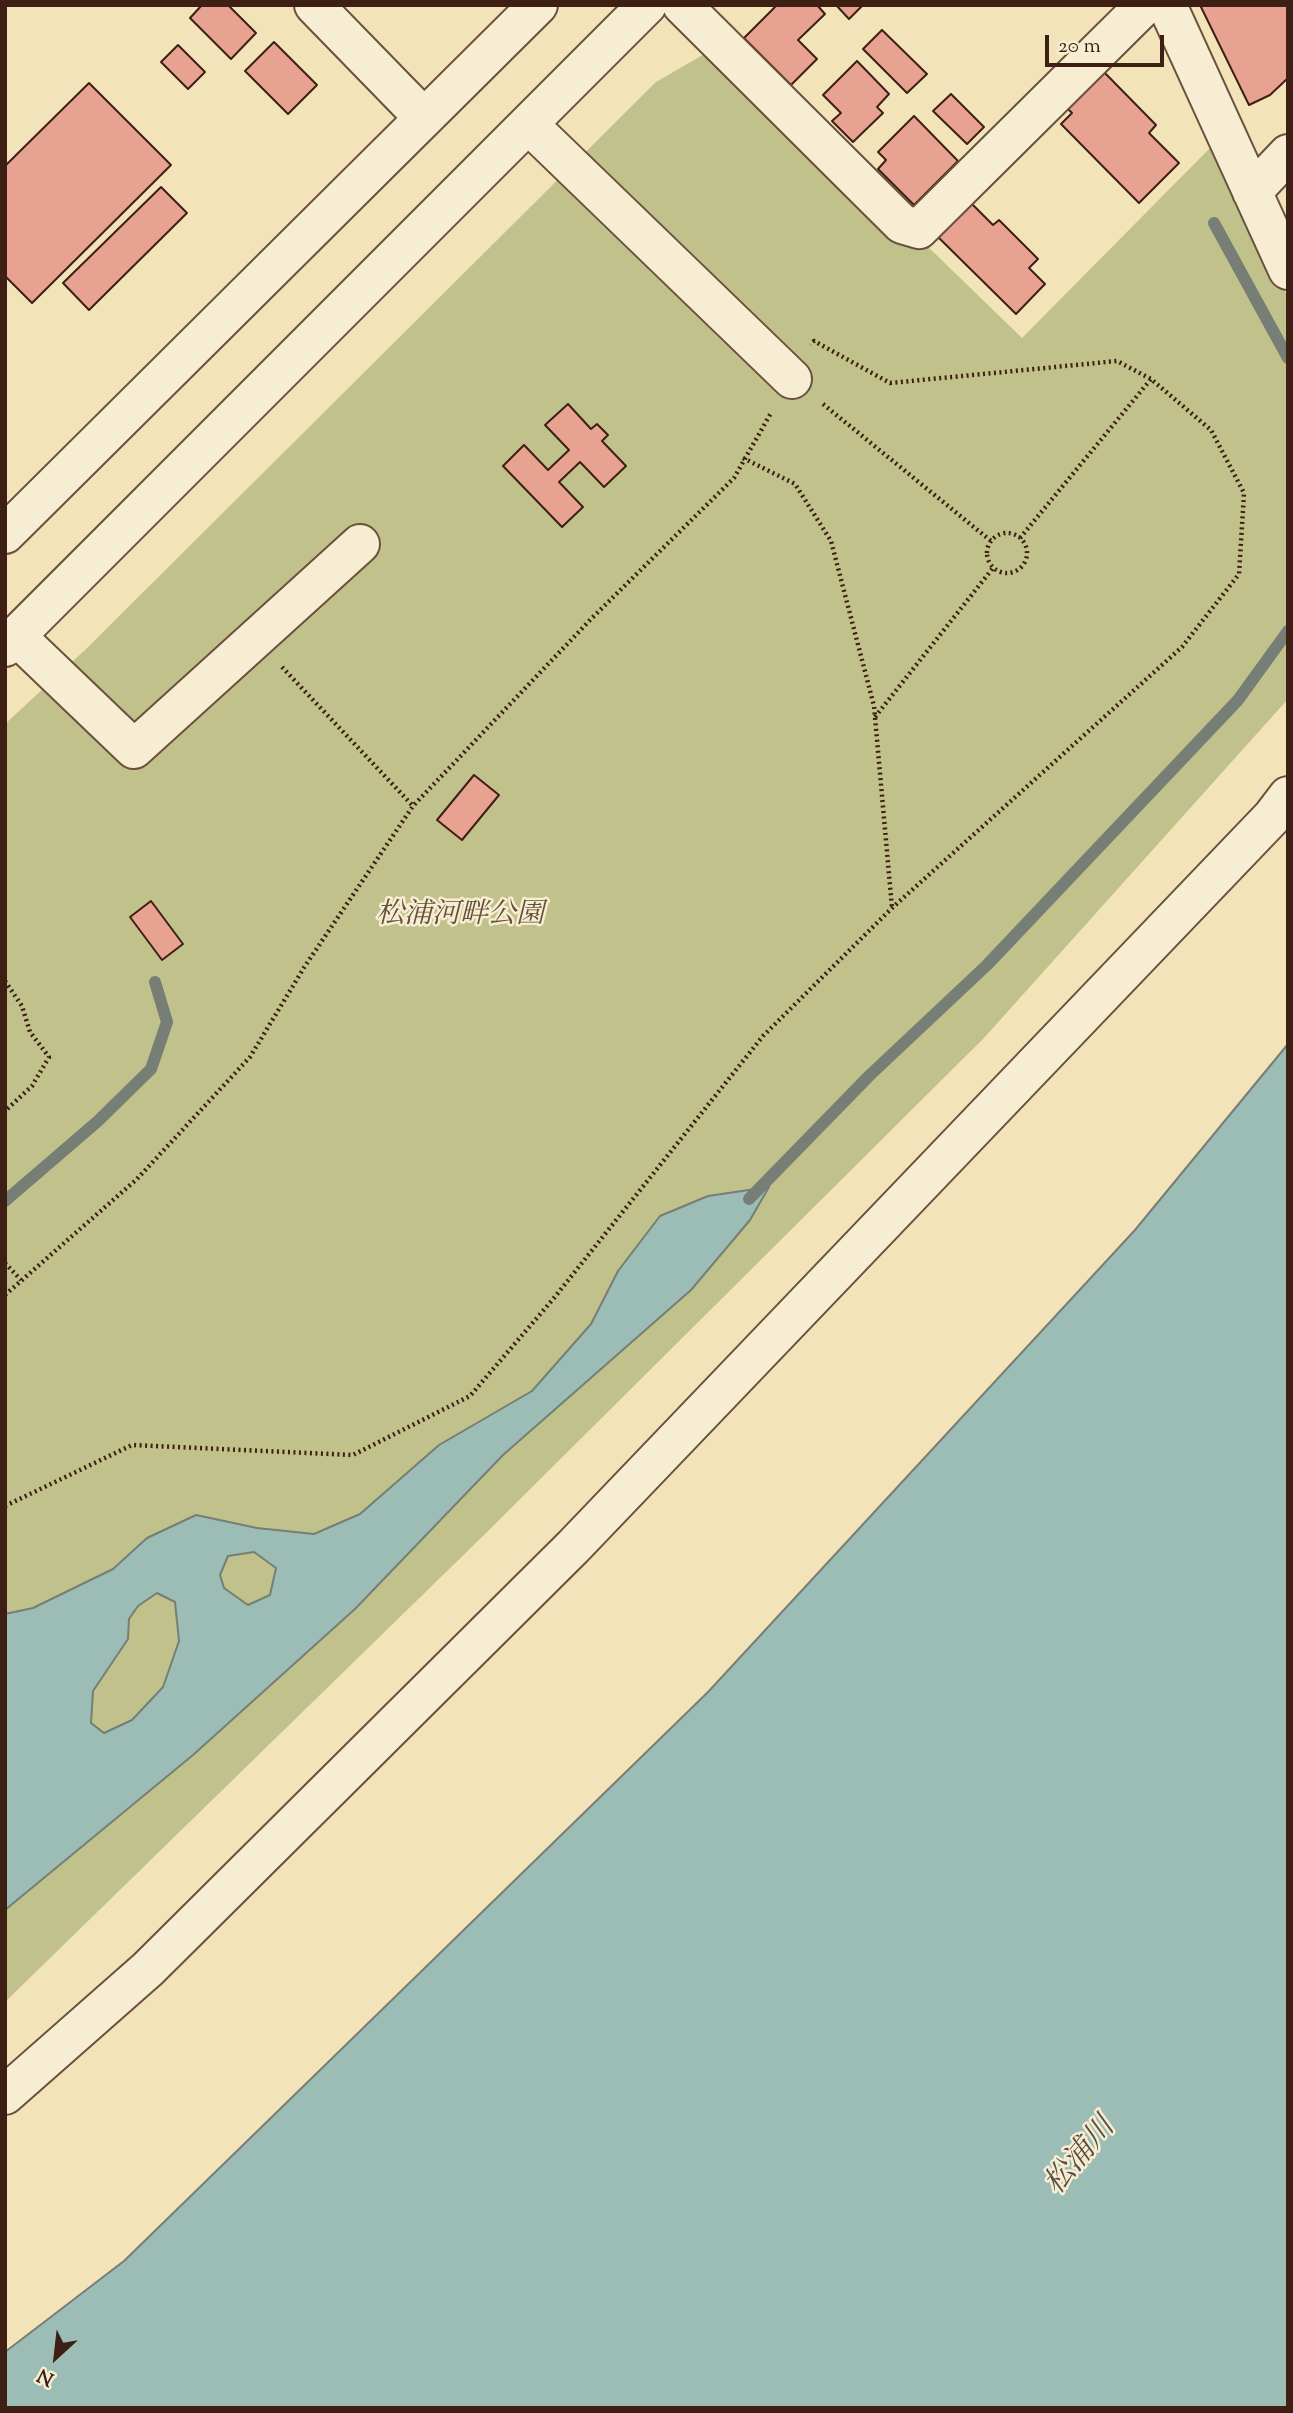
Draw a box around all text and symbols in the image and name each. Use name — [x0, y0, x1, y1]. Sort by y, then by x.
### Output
scale bar — [1048, 21, 1167, 65]
text: 20 m — [1058, 32, 1101, 62]
park label: 松浦河畔公園 — [376, 900, 544, 934]
water label: 松浦川 — [1039, 2112, 1125, 2204]
north arrow — [21, 2322, 91, 2392]
text: N — [33, 2361, 59, 2392]

